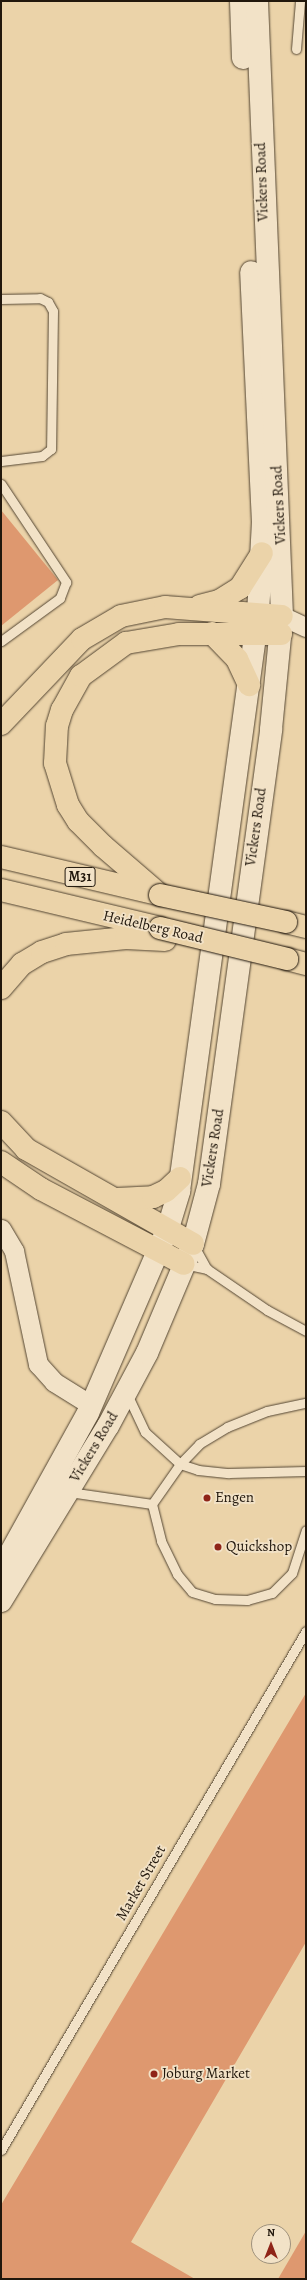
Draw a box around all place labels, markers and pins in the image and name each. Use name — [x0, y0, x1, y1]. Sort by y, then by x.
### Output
place label: Engen — [215, 1489, 254, 1507]
marker: Engen — [202, 1493, 212, 1503]
place label: Quickshop — [226, 1538, 292, 1556]
marker: Quickshop — [213, 1542, 223, 1552]
place label: Joburg Market — [162, 2065, 250, 2083]
marker: Joburg Market — [149, 2069, 159, 2079]

